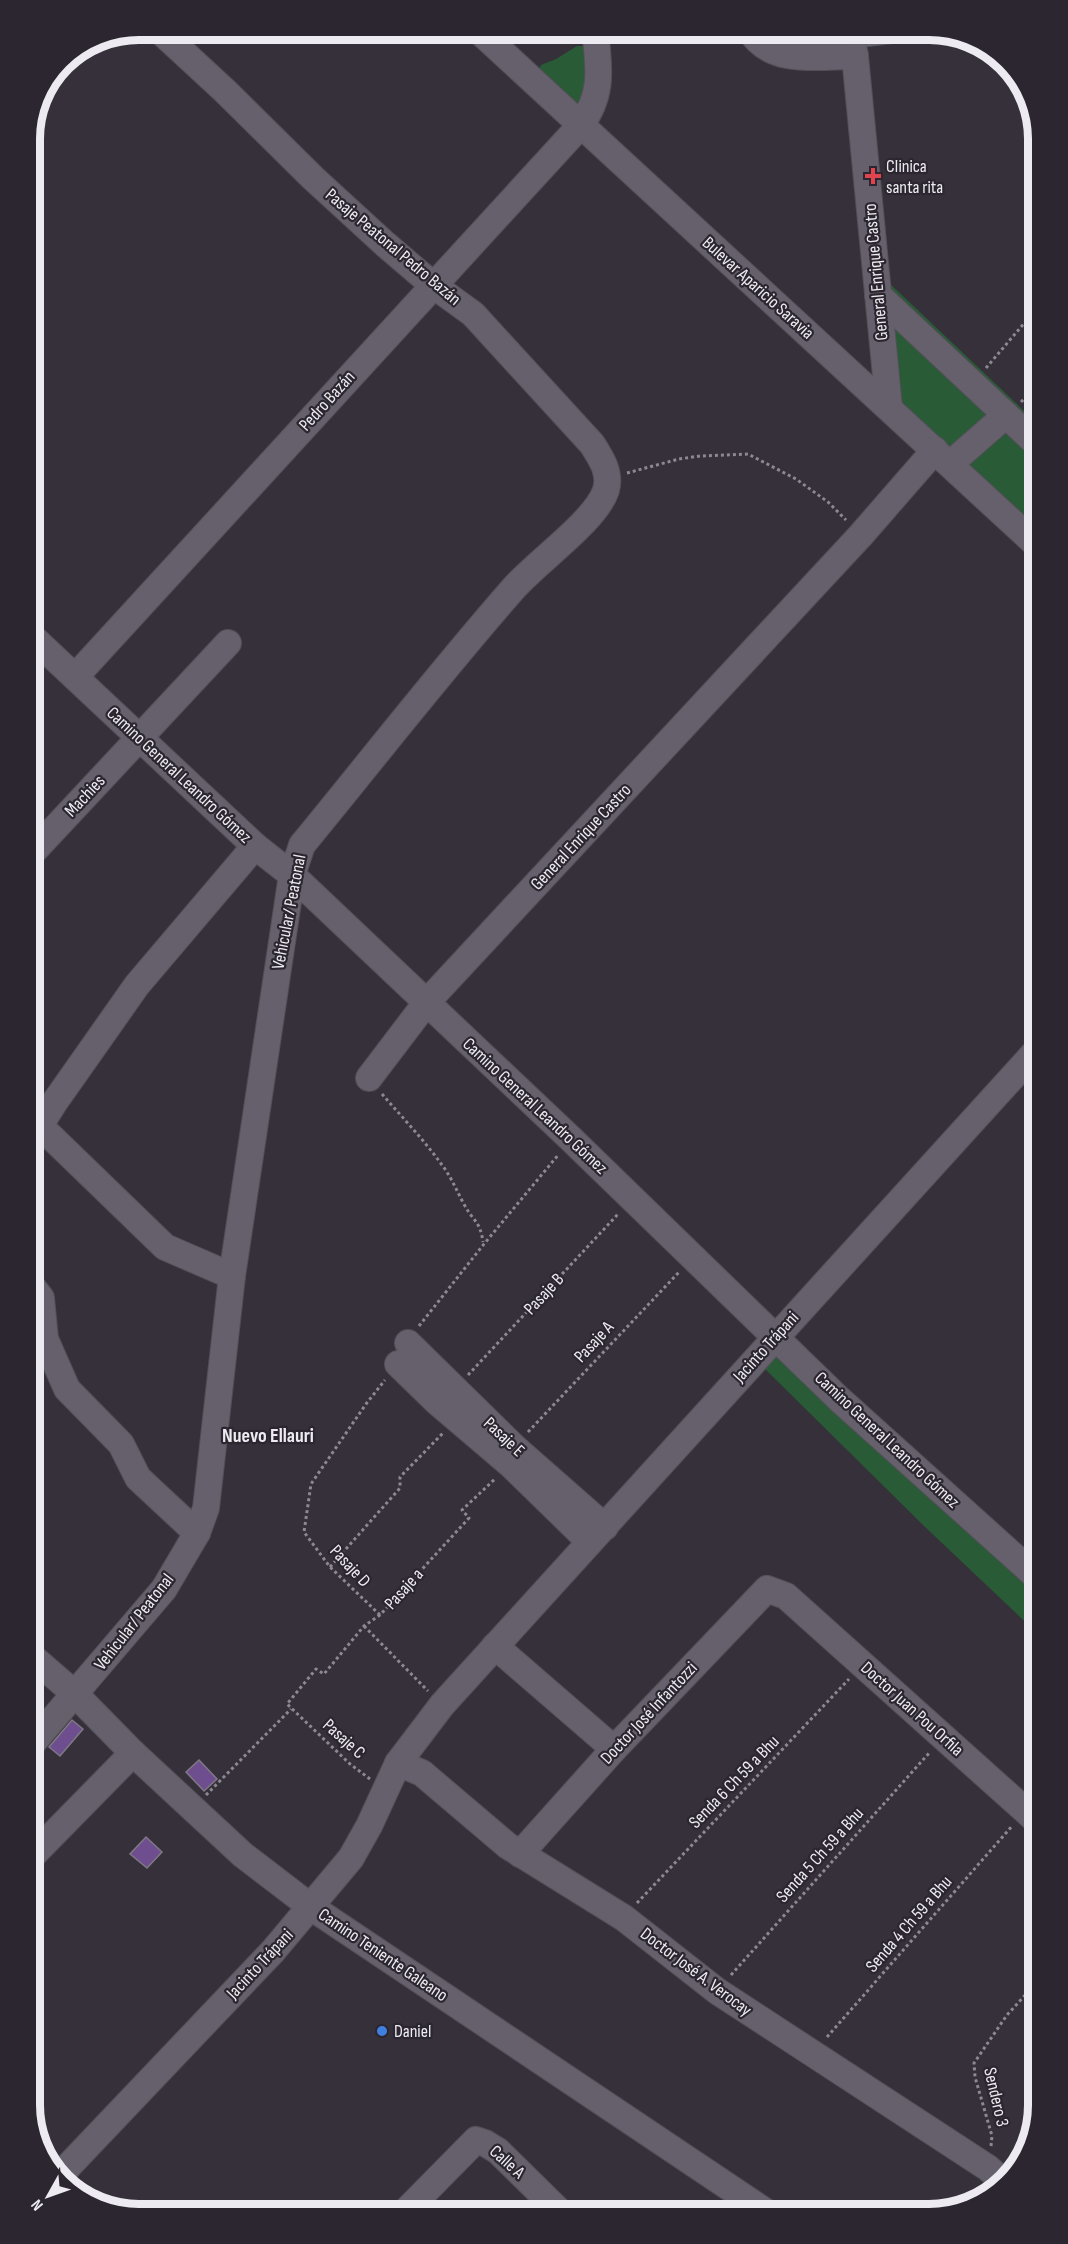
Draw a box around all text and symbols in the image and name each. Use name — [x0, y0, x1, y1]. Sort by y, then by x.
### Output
place label: Clinica santa rita — [886, 156, 943, 198]
marker: Clinica santa rita — [864, 167, 882, 185]
street label: Pasaje Peatonal Pedro Bazán — [321, 184, 465, 310]
street label: General Enrique Castro — [860, 203, 892, 341]
street label: Bulevar Aparicio Saravia — [698, 232, 818, 344]
street label: Pedro Bazán — [295, 367, 359, 435]
street label: Camino General Leandro Gómez — [102, 702, 256, 848]
street label: Machies — [60, 771, 110, 821]
street label: General Enrique Castro — [526, 780, 636, 894]
street label: Vehicular/ Peatonal — [268, 853, 310, 971]
street label: Camino General Leandro Gómez — [458, 1033, 612, 1179]
street label: Pasaje B — [520, 1269, 568, 1319]
street label: Jacinto Trápani — [728, 1307, 803, 1387]
street label: Pasaje A — [570, 1317, 618, 1367]
street label: Camino General Leandro Gómez — [810, 1367, 964, 1513]
street label: Pasaje E — [479, 1413, 529, 1461]
district label: Nuevo Ellauri — [222, 1424, 314, 1448]
street label: Pasaje D — [325, 1541, 375, 1591]
street label: Pasaje a — [380, 1564, 428, 1614]
street label: Vehicular/ Peatonal — [90, 1570, 178, 1674]
street label: Doctor Juan Pou Orfila — [856, 1657, 968, 1761]
street label: Doctor José Infantozzi — [596, 1658, 702, 1768]
street label: Pasaje C — [319, 1715, 369, 1763]
street label: Senda 6 Ch 59 a Bhu — [684, 1731, 784, 1833]
street label: Senda 5 Ch 59 a Bhu — [772, 1803, 868, 1907]
street label: Senda 4 Ch 59 a Bhu — [861, 1872, 957, 1976]
street label: Camino Teniente Galeano — [314, 1904, 452, 2006]
street label: Doctor José A. Verocay — [636, 1923, 756, 2021]
street label: Jacinto Trápani — [222, 1925, 298, 2004]
place label: Daniel — [394, 2021, 431, 2042]
marker: Daniel — [375, 2024, 389, 2038]
street label: Sendero 3 — [979, 2065, 1013, 2129]
street label: Calle A — [485, 2141, 529, 2183]
north arrow — [18, 2166, 78, 2226]
text: N — [28, 2195, 48, 2214]

